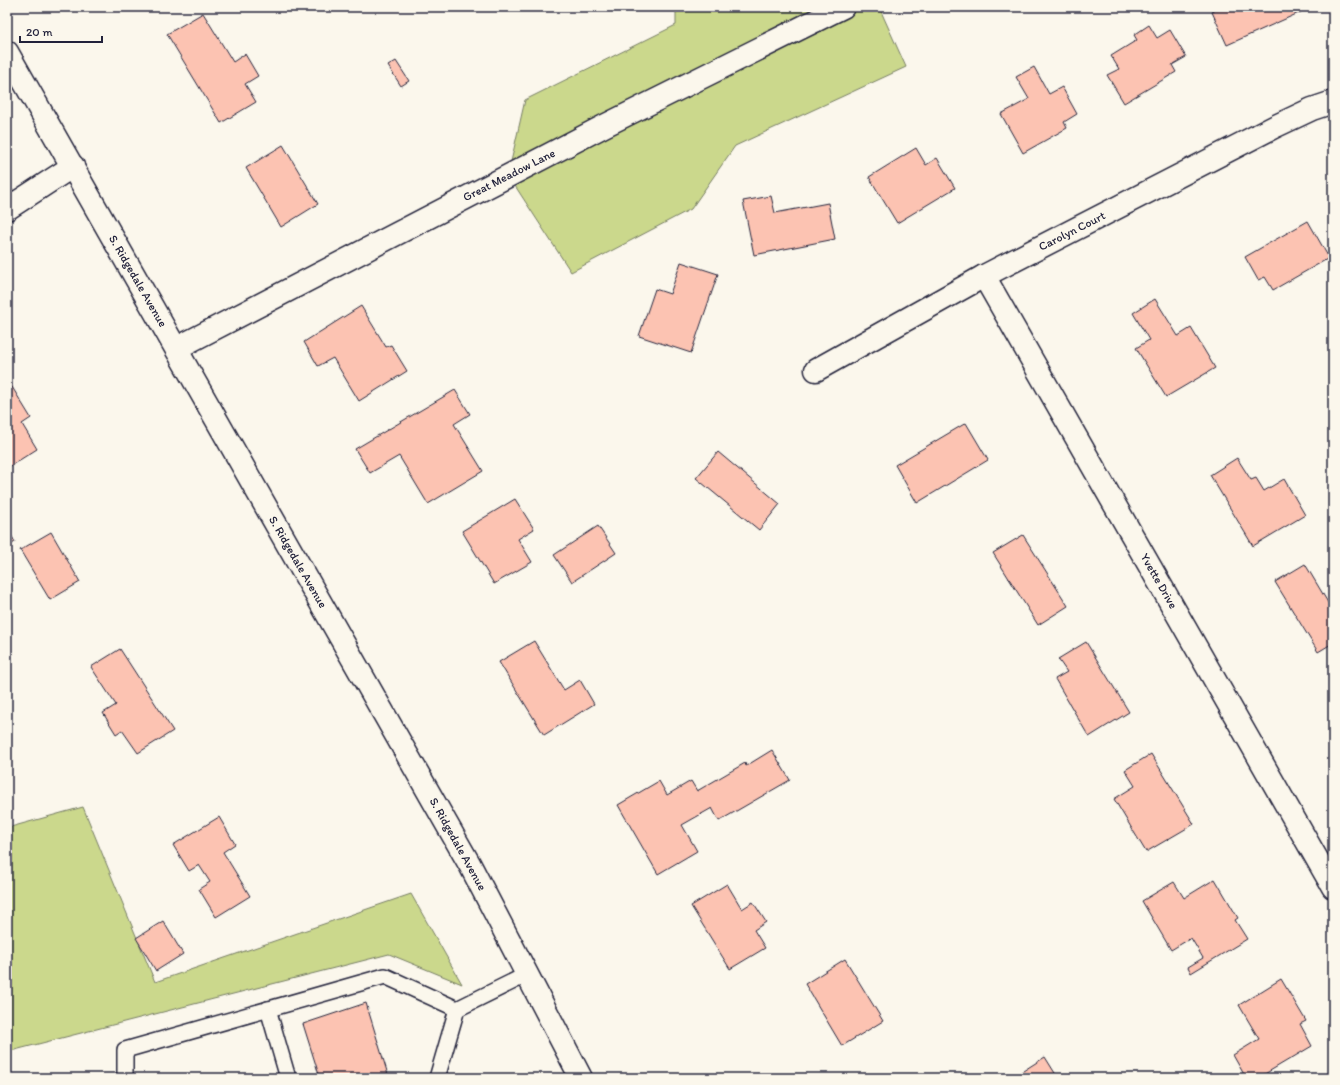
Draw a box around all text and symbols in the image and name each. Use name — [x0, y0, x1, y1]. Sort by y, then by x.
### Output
scale bar — [20, 18, 102, 44]
text: 20 m — [26, 25, 53, 39]
street label: Great Meadow Lane — [461, 146, 558, 204]
street label: Carolyn Court — [1036, 208, 1108, 254]
street label: S. Ridgedale Avenue — [106, 232, 170, 330]
street label: S. Ridgedale Avenue — [266, 513, 330, 611]
street label: Yvette Drive — [1138, 551, 1181, 611]
street label: S. Ridgedale Avenue — [427, 795, 489, 893]

